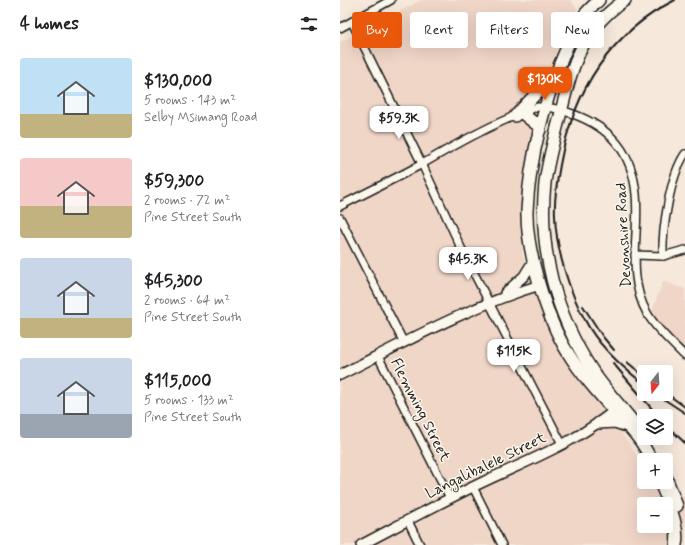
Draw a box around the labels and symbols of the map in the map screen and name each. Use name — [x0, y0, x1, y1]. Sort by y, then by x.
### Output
pin: $130K — [517, 67, 573, 101]
pin: $59.3K — [366, 106, 432, 140]
street label: Devonshire Road — [611, 182, 637, 288]
pin: $45.3K — [435, 247, 501, 281]
pin: $115K — [486, 339, 542, 373]
street label: Flemming Street — [384, 355, 455, 466]
north arrow — [637, 365, 673, 401]
street label: Langalibalele Street — [422, 428, 550, 505]

